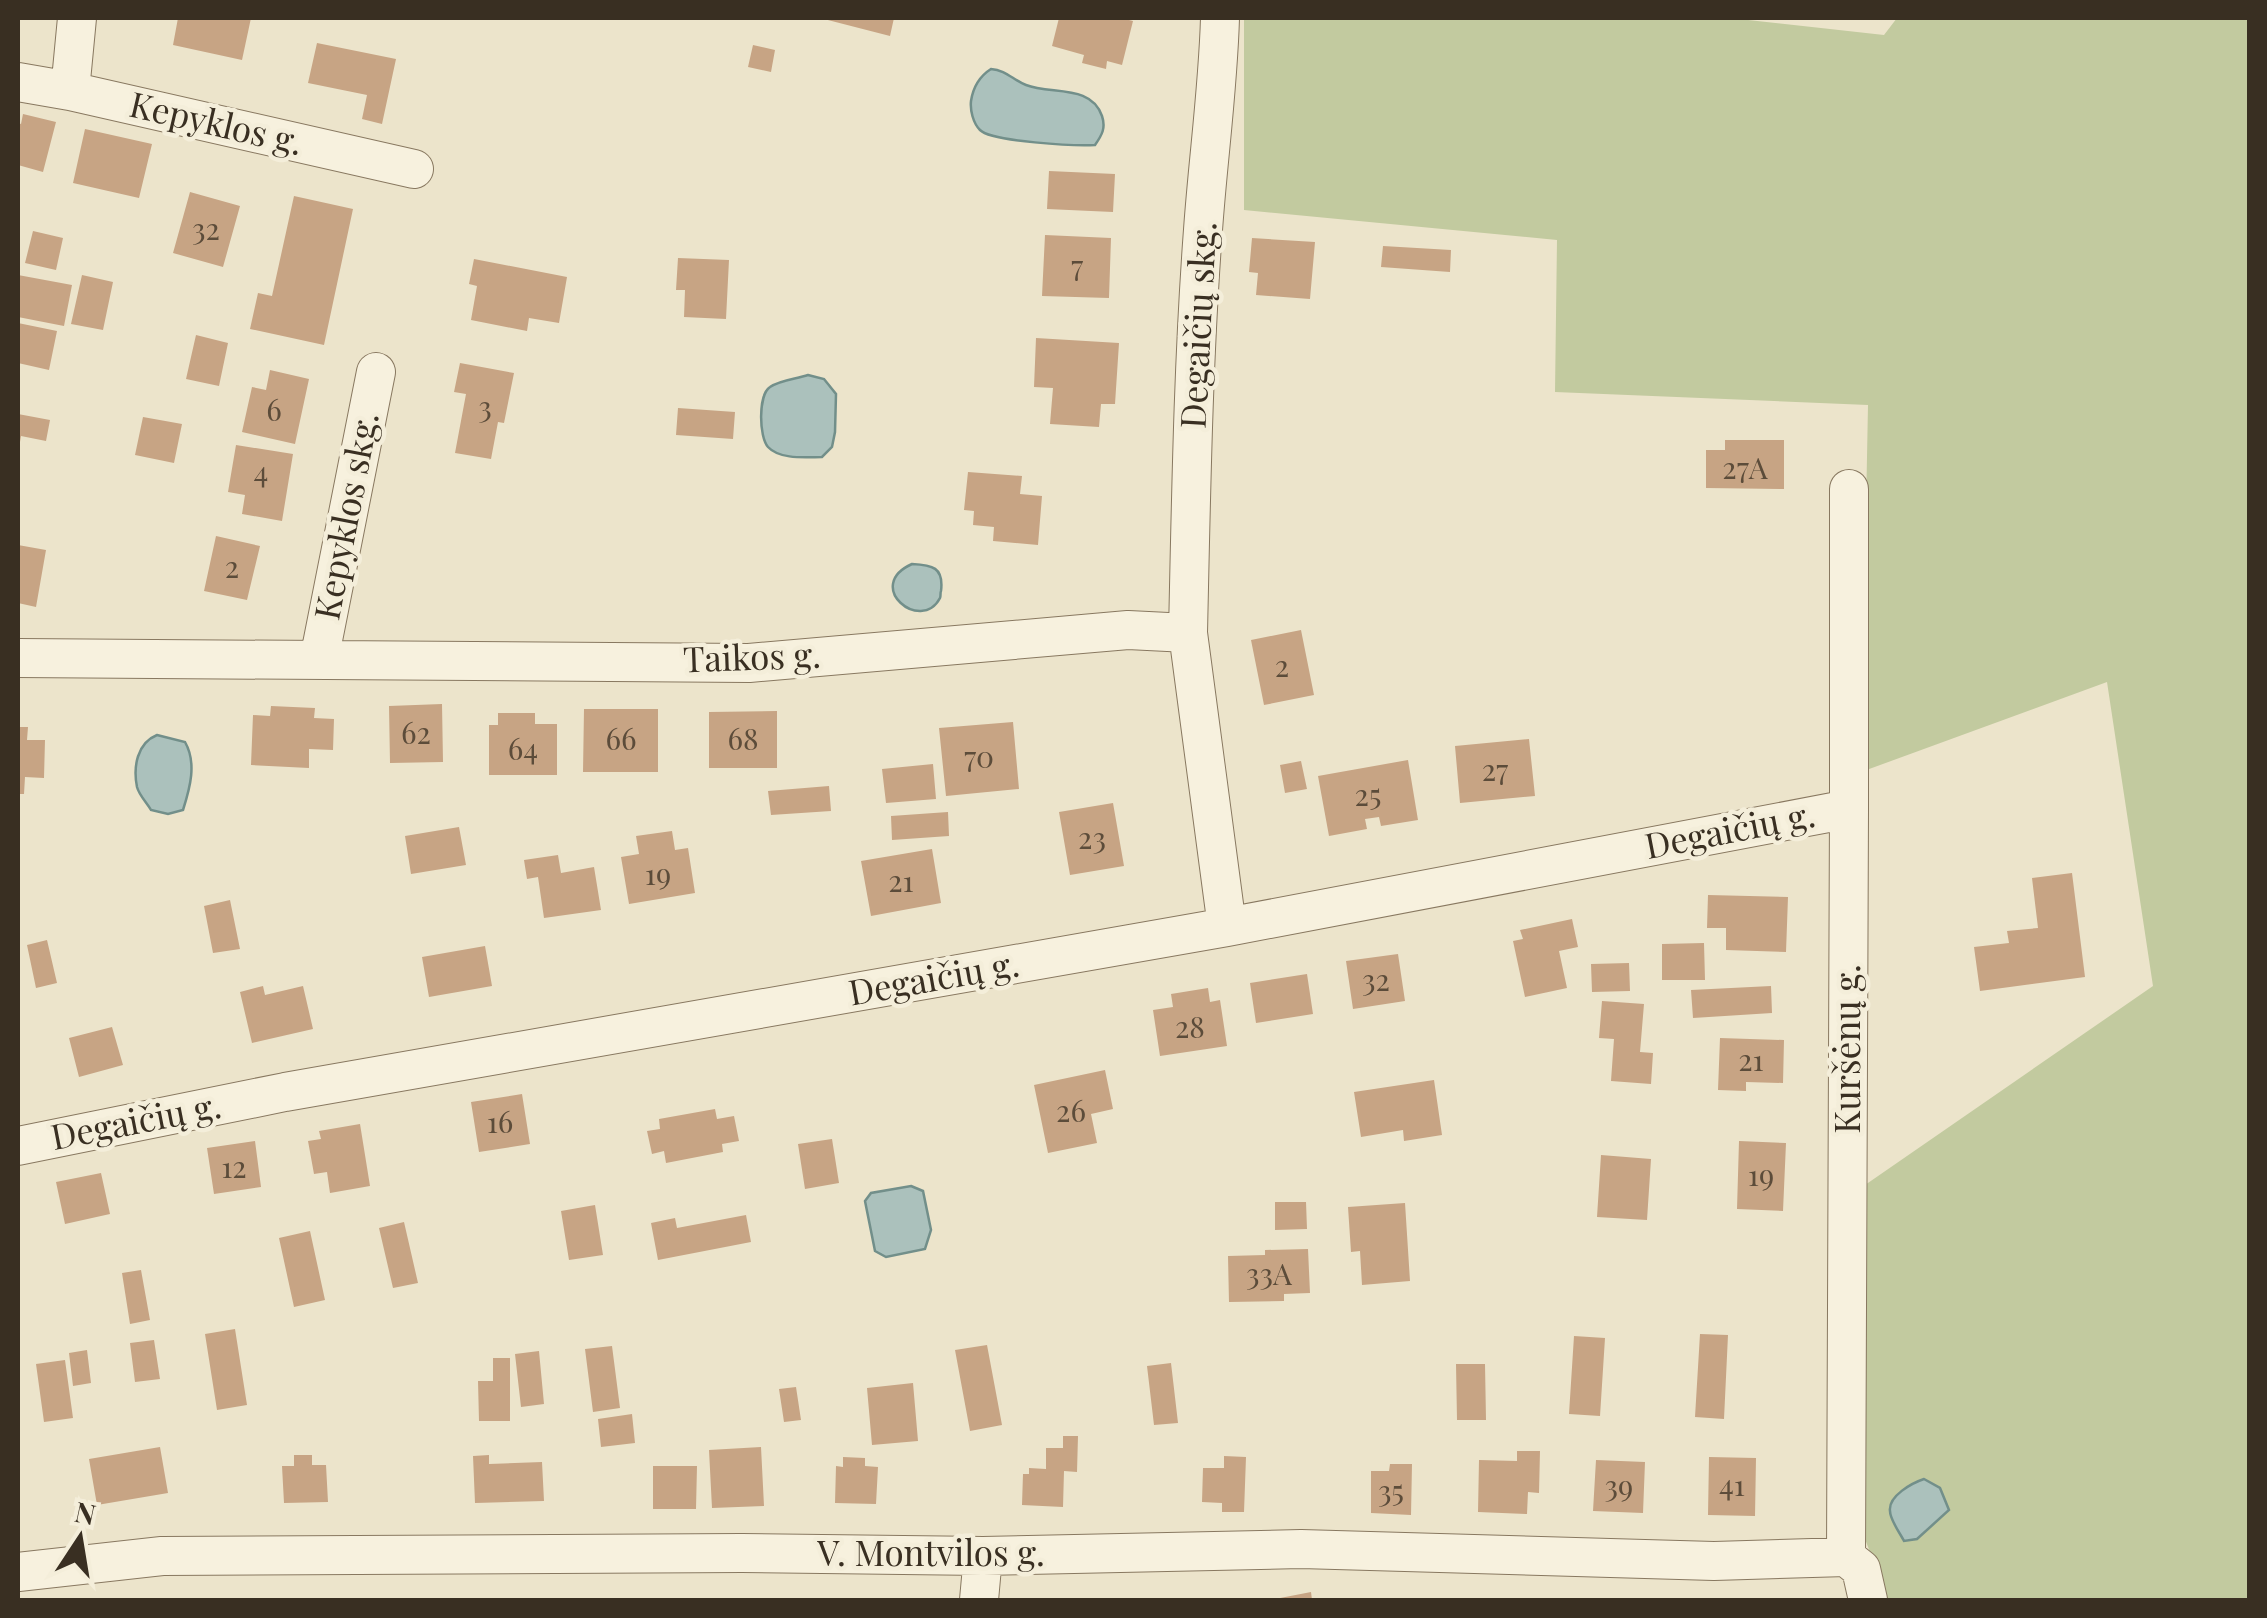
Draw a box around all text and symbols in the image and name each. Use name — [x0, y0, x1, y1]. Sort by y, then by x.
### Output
street label: Kepyklos g. — [126, 79, 308, 164]
house number: 32 — [192, 208, 220, 248]
street label: Degaičių skg. — [1168, 220, 1225, 430]
house number: 7 — [1071, 245, 1083, 285]
house number: 3 — [478, 386, 492, 426]
house number: 6 — [266, 389, 282, 429]
street label: Kepyklos skg. — [301, 408, 388, 624]
house number: 27A — [1722, 447, 1769, 487]
house number: 4 — [254, 451, 268, 491]
house number: 2 — [225, 546, 239, 586]
street label: Taikos g. — [682, 630, 822, 681]
house number: 2 — [1275, 645, 1289, 685]
house number: 62 — [401, 712, 431, 752]
house number: 66 — [605, 718, 637, 758]
house number: 68 — [727, 718, 759, 758]
house number: 64 — [508, 728, 538, 768]
house number: 70 — [964, 736, 994, 776]
house number: 27 — [1482, 749, 1508, 789]
house number: 25 — [1355, 774, 1381, 814]
street label: Degaičių g. — [1640, 789, 1819, 868]
house number: 23 — [1078, 817, 1106, 857]
house number: 19 — [645, 853, 671, 893]
house number: 21 — [888, 860, 914, 900]
street label: Degaičių g. — [845, 938, 1023, 1015]
house number: 32 — [1362, 959, 1390, 999]
street label: Kuršėnų g. — [1822, 964, 1869, 1134]
house number: 28 — [1175, 1006, 1205, 1046]
house number: 21 — [1738, 1039, 1764, 1079]
street label: Degaičių g. — [46, 1080, 225, 1159]
house number: 26 — [1056, 1090, 1086, 1130]
house number: 16 — [487, 1101, 513, 1141]
house number: 12 — [221, 1146, 247, 1186]
house number: 19 — [1748, 1154, 1774, 1194]
house number: 33A — [1246, 1253, 1293, 1293]
house number: 41 — [1719, 1464, 1745, 1504]
house number: 39 — [1605, 1465, 1633, 1505]
house number: 35 — [1378, 1470, 1404, 1510]
north arrow — [30, 1488, 130, 1588]
text: N — [72, 1492, 99, 1532]
street label: V. Montvilos g. — [816, 1528, 1045, 1575]

